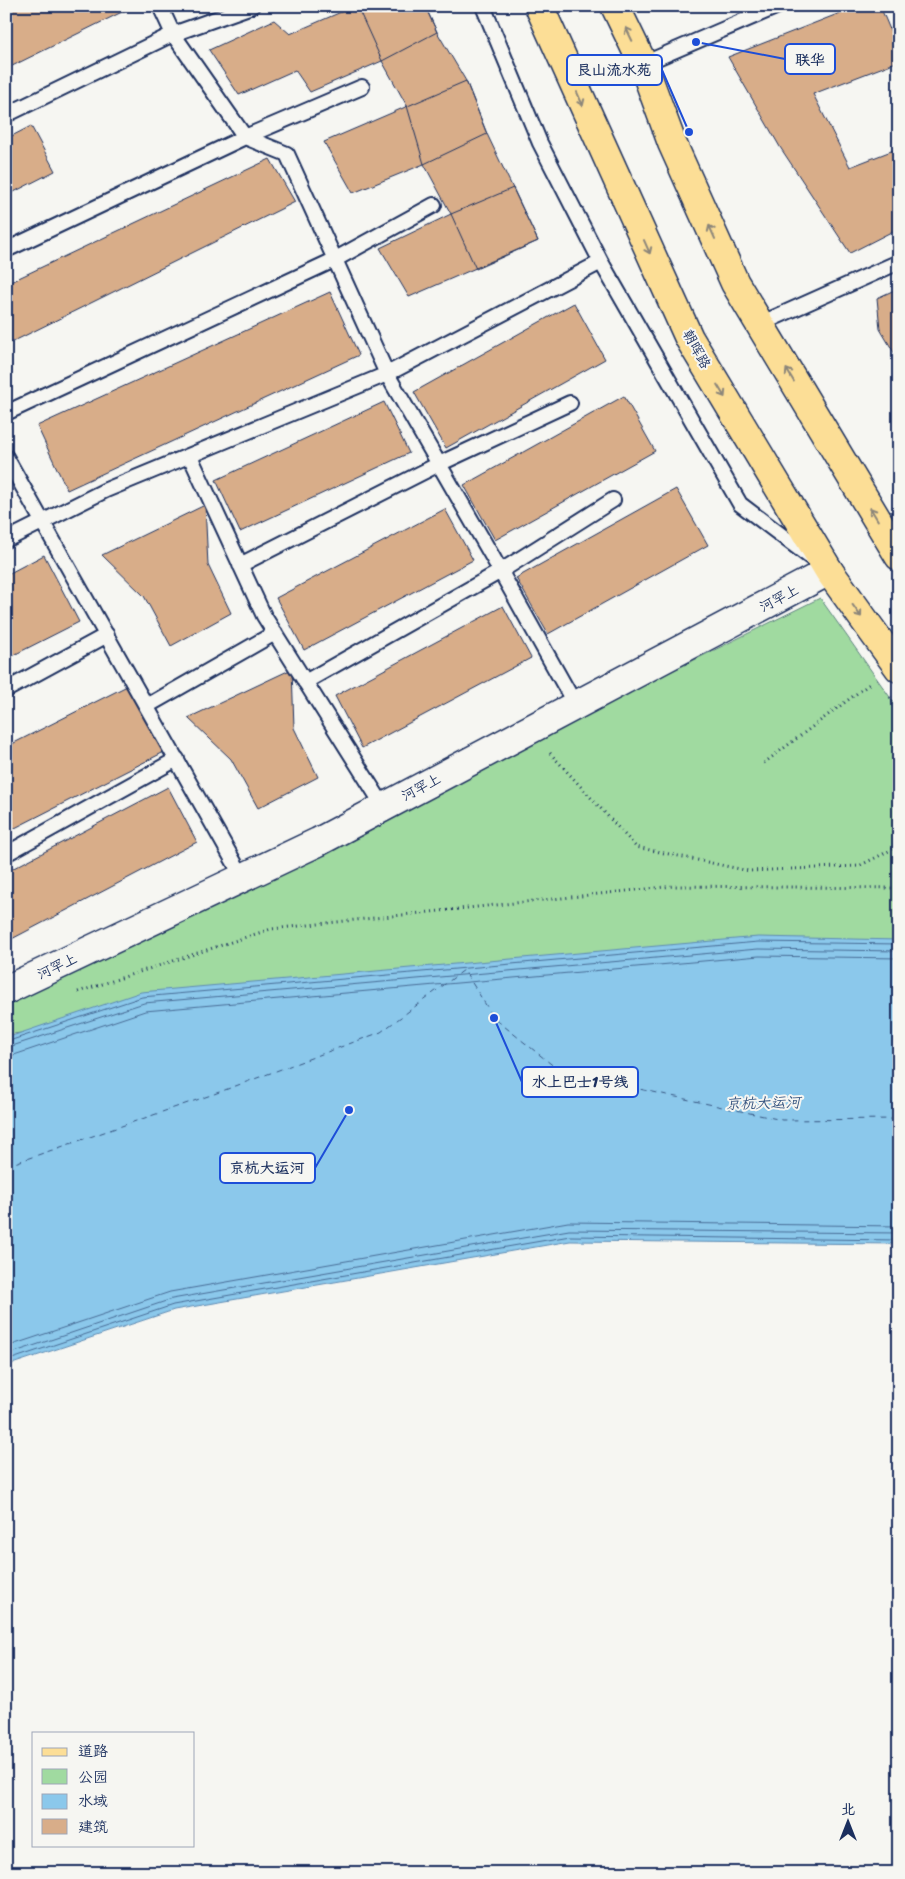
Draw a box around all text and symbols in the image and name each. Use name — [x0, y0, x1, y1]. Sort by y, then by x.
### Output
one-way arrow — [624, 27, 634, 42]
callout: 联华 — [785, 44, 835, 74]
text: 联华 — [795, 47, 825, 73]
callout: 艮山流水苑 — [567, 55, 662, 85]
text: 艮山流水苑 — [576, 57, 652, 83]
one-way arrow — [576, 91, 586, 106]
one-way arrow — [707, 225, 717, 240]
one-way arrow — [643, 239, 653, 254]
street label: 朝晖路 — [675, 325, 718, 374]
one-way arrow — [785, 368, 795, 382]
one-way arrow — [716, 384, 726, 398]
one-way arrow — [868, 508, 878, 522]
street label: 河罕上 — [755, 578, 804, 619]
one-way arrow — [852, 604, 862, 618]
street label: 河罕上 — [397, 767, 446, 808]
street label: 河罕上 — [33, 946, 82, 987]
callout: 水上巴士1号线 — [522, 1067, 638, 1097]
text: 水上巴士1号线 — [532, 1069, 628, 1095]
water label: 京杭大运河 — [725, 1089, 804, 1117]
callout: 京杭大运河 — [220, 1153, 315, 1183]
text: 京杭大运河 — [229, 1155, 305, 1181]
legend — [32, 1732, 195, 1846]
text: 道路 — [78, 1738, 108, 1764]
text: 公园 — [78, 1764, 108, 1790]
text: 水域 — [78, 1788, 108, 1814]
north arrow — [822, 1796, 872, 1846]
text: 北 — [841, 1797, 855, 1822]
text: 建筑 — [78, 1814, 108, 1840]

